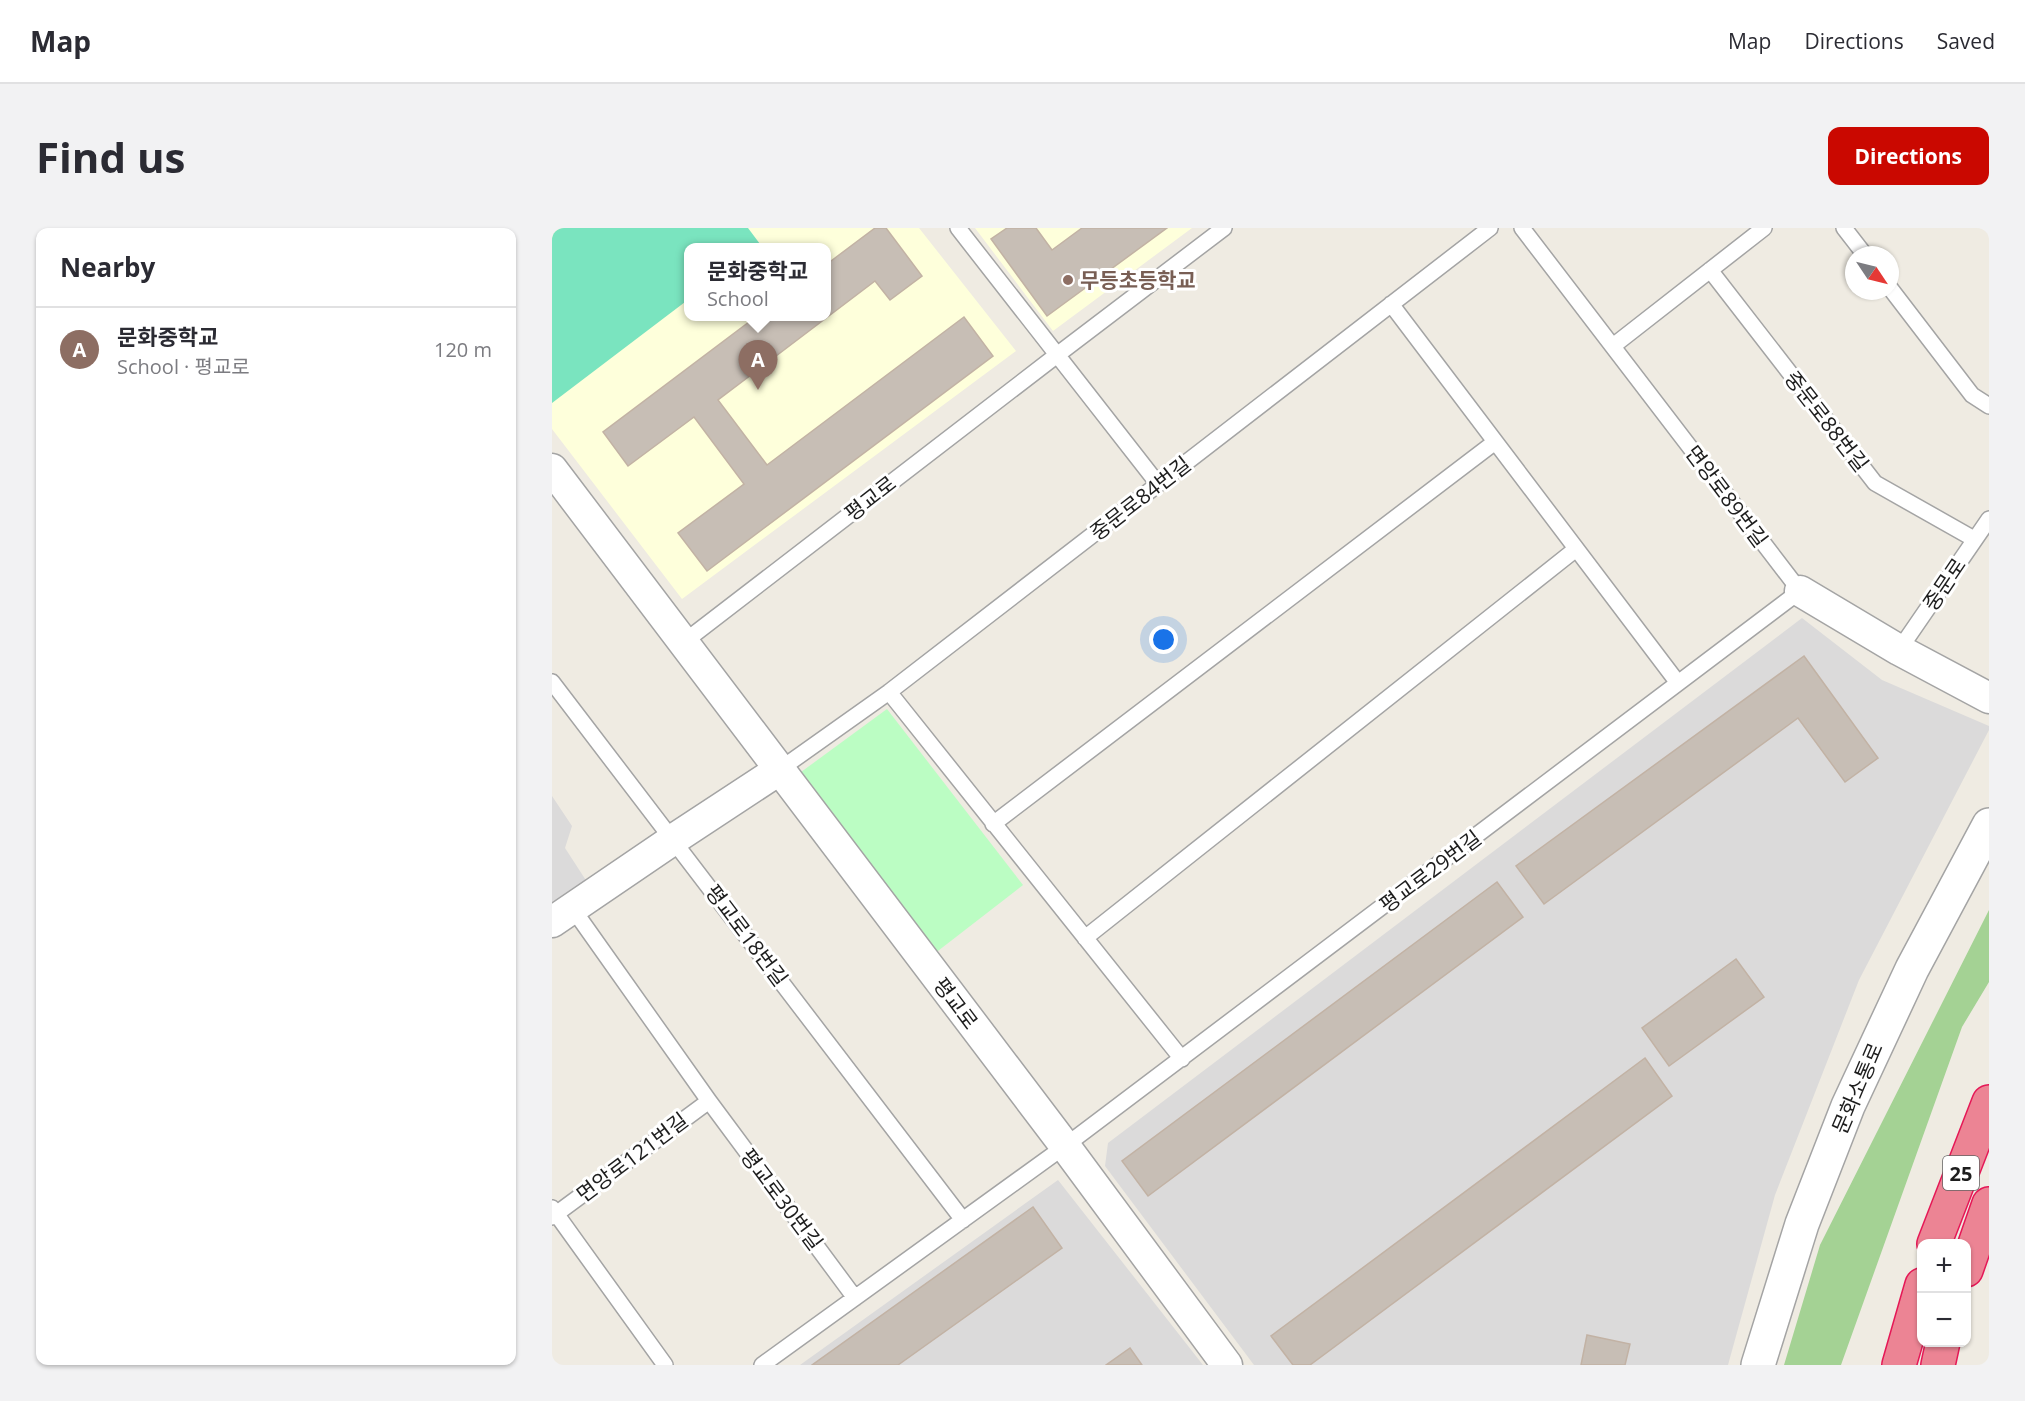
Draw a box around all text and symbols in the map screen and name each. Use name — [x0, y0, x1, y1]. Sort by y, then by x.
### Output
text: Map — [30, 22, 91, 60]
text: Map — [1728, 27, 1771, 55]
text: Directions — [1804, 27, 1904, 55]
text: Saved — [1937, 27, 1995, 55]
button: Directions — [1828, 127, 1989, 185]
text: Find us — [36, 128, 185, 185]
popup — [684, 243, 831, 321]
north arrow — [1845, 246, 1899, 300]
text: Nearby — [60, 249, 155, 285]
text: 문화중학교 — [707, 255, 808, 285]
place label: 무등초등학교 — [1080, 266, 1196, 294]
marker: 무등초등학교 — [1061, 273, 1075, 287]
text: School — [707, 285, 769, 312]
text: 문화중학교 — [117, 321, 218, 351]
text: A — [73, 336, 86, 363]
text: 120 m — [434, 336, 492, 363]
pin: A — [738, 340, 778, 390]
text: School · 평교로 — [117, 353, 250, 380]
street label: 중문로88번길 — [1779, 365, 1875, 477]
street label: 면앙로89번길 — [1680, 439, 1774, 553]
street label: 중문로84번길 — [1084, 450, 1196, 546]
street label: 평교로 — [839, 469, 901, 527]
street label: 중문로 — [1916, 552, 1972, 616]
your location — [1149, 625, 1178, 654]
street label: 평교로29번길 — [1373, 824, 1487, 918]
street label: 평교로18번길 — [700, 878, 794, 992]
street label: 평교로 — [927, 971, 985, 1035]
street label: 문화소통로 — [1825, 1038, 1889, 1138]
street label: 면앙로121번길 — [571, 1106, 693, 1208]
street label: 평교로30번길 — [735, 1142, 829, 1256]
road number: 25 — [1943, 1156, 1979, 1190]
map controls — [1917, 1239, 1971, 1347]
button: + — [1917, 1239, 1971, 1293]
button: − — [1917, 1293, 1971, 1347]

